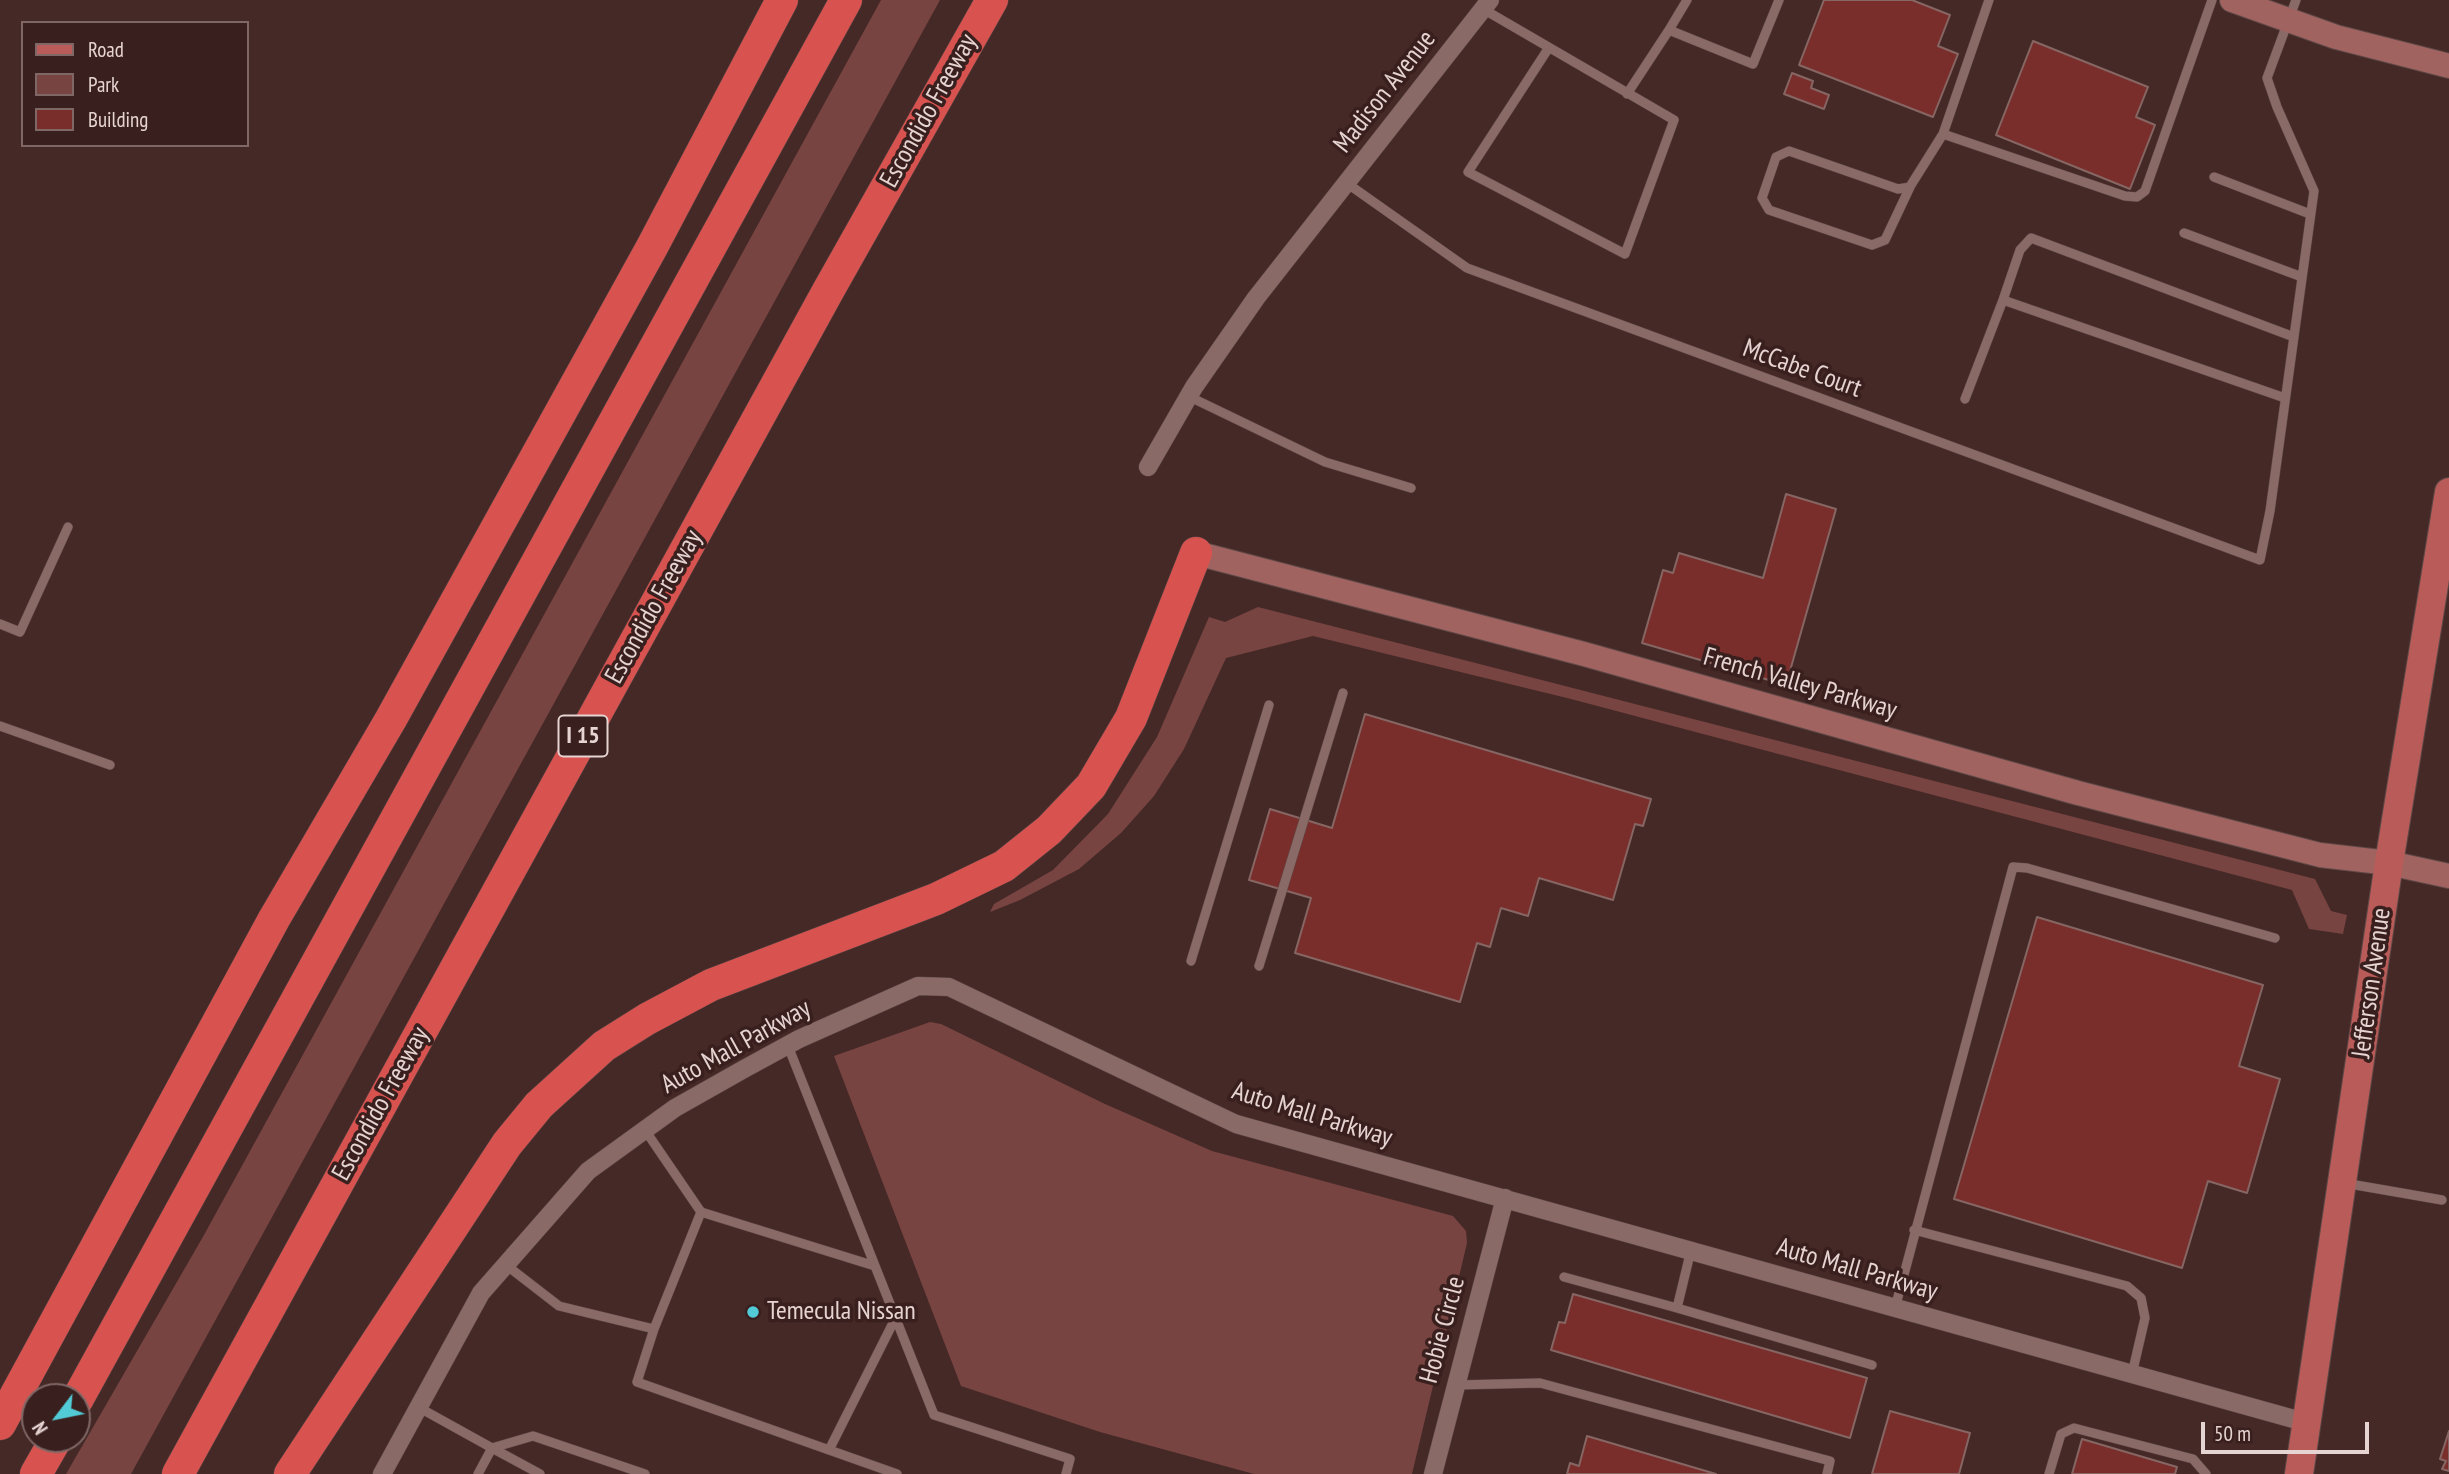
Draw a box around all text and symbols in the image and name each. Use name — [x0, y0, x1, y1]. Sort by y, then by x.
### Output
legend — [21, 21, 248, 147]
street label: Madison Avenue — [1328, 25, 1442, 159]
street label: Escondido Freeway — [874, 29, 984, 193]
text: Road — [88, 36, 124, 63]
text: Park — [88, 71, 119, 98]
text: Building — [88, 106, 148, 133]
street label: McCabe Court — [1738, 333, 1866, 405]
street label: Escondido Freeway — [599, 525, 709, 689]
street label: French Valley Parkway — [1700, 642, 1900, 726]
road number: I 15 — [558, 716, 608, 756]
street label: Jefferson Avenue — [2346, 906, 2398, 1060]
street label: Auto Mall Parkway — [656, 993, 816, 1101]
street label: Escondido Freeway — [326, 1022, 436, 1186]
street label: Auto Mall Parkway — [1228, 1076, 1396, 1154]
street label: Auto Mall Parkway — [1773, 1232, 1941, 1308]
street label: Hobie Circle — [1414, 1273, 1472, 1387]
place label: Temecula Nissan — [767, 1296, 916, 1328]
marker: Temecula Nissan — [745, 1304, 761, 1320]
north arrow — [21, 1383, 91, 1453]
scale bar — [2204, 1408, 2372, 1452]
text: N — [27, 1417, 53, 1439]
text: 50 m — [2214, 1420, 2251, 1447]

